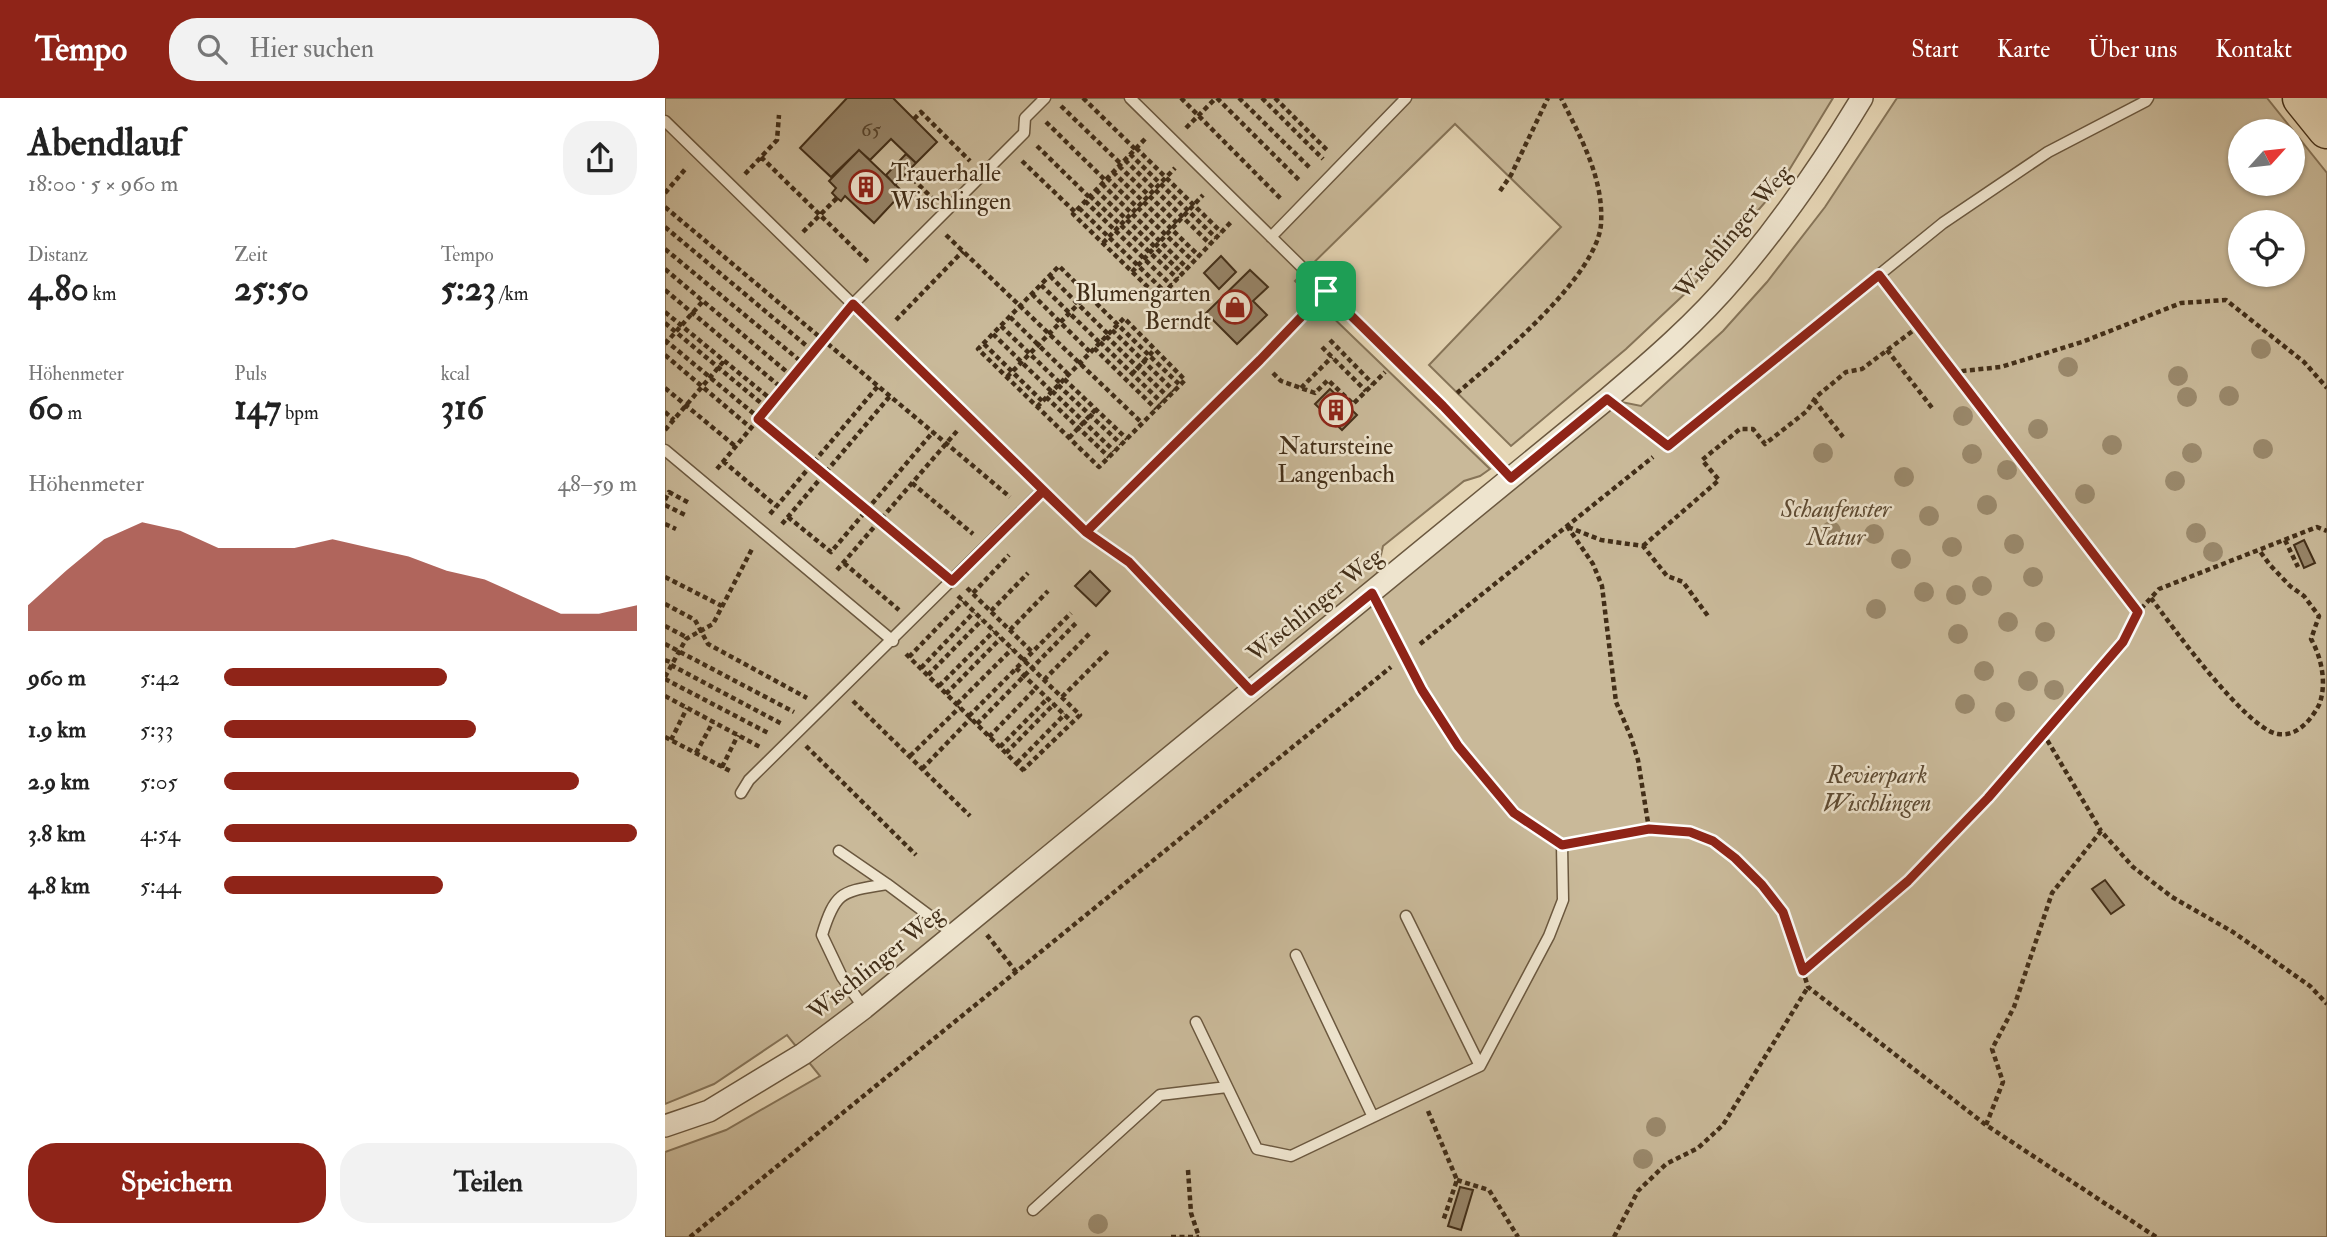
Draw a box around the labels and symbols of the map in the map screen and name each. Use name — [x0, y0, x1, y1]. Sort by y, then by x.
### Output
house number: 65 — [861, 116, 882, 143]
north arrow — [2228, 119, 2305, 196]
street label: Wischlinger Weg — [1667, 157, 1799, 306]
place label: Trauerhalle Wischlingen — [890, 158, 1011, 217]
building icon: Trauerhalle Wischlingen — [847, 168, 885, 206]
pin — [1296, 261, 1356, 321]
place label: Blumengarten Berndt — [1075, 278, 1211, 337]
shop icon: Blumengarten Berndt — [1216, 288, 1254, 326]
building icon: Natursteine Langenbach — [1317, 391, 1355, 429]
place label: Natursteine Langenbach — [1277, 431, 1395, 490]
park label: Schaufenster Natur — [1780, 494, 1892, 553]
street label: Wischlinger Weg — [1240, 540, 1390, 670]
park label: Revierpark Wischlingen — [1823, 760, 1931, 819]
street label: Wischlinger Weg — [801, 898, 951, 1028]

